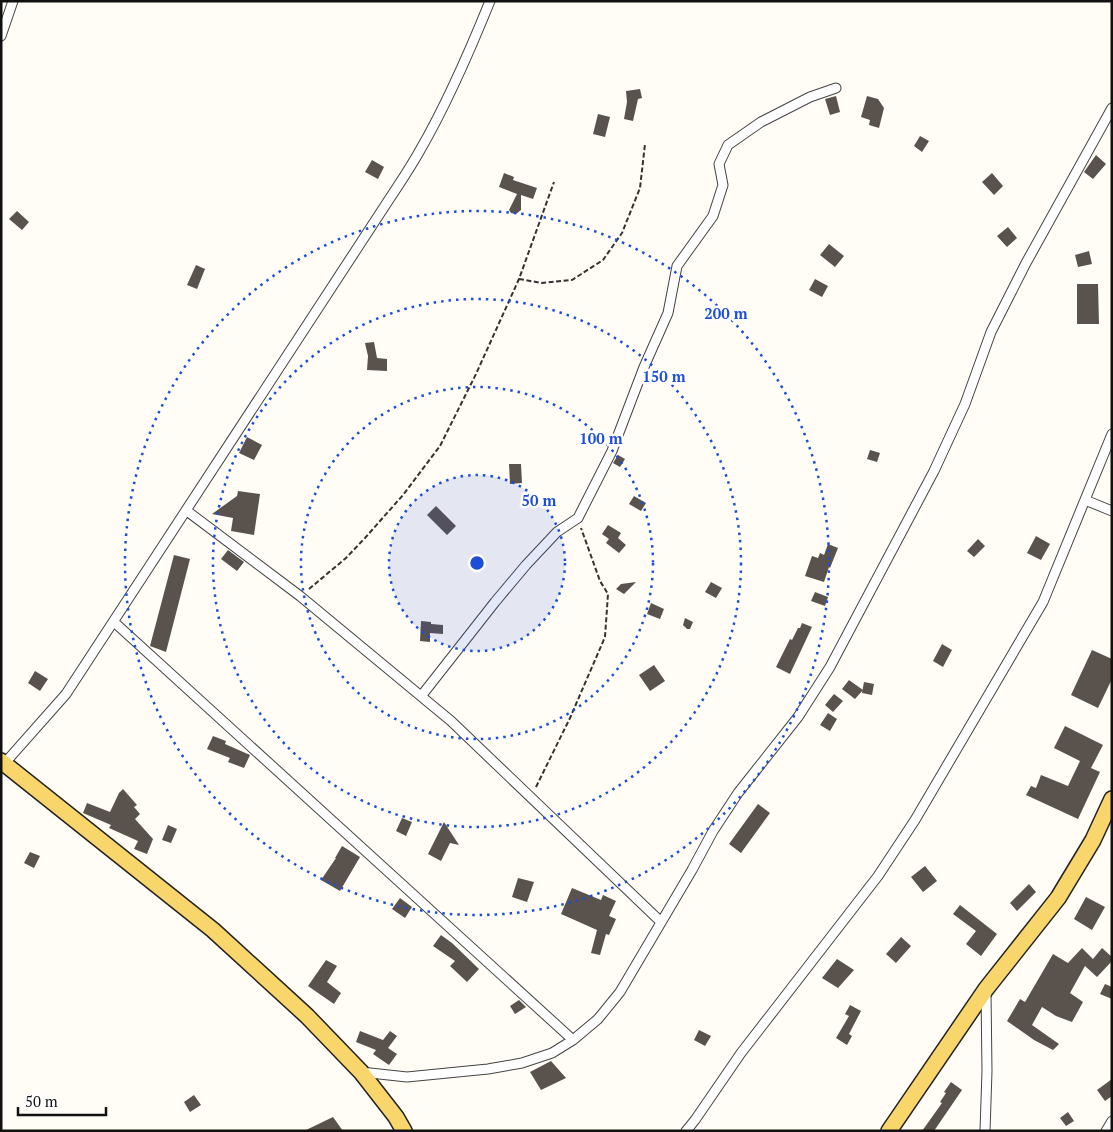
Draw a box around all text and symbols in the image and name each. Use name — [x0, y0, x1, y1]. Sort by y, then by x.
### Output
text: 200 m — [704, 303, 748, 323]
text: 150 m — [642, 366, 686, 386]
text: 100 m — [579, 428, 623, 448]
text: 50 m — [522, 490, 557, 510]
centre of rings — [468, 554, 486, 572]
scale bar — [18, 1084, 105, 1116]
text: 50 m — [25, 1091, 58, 1111]

